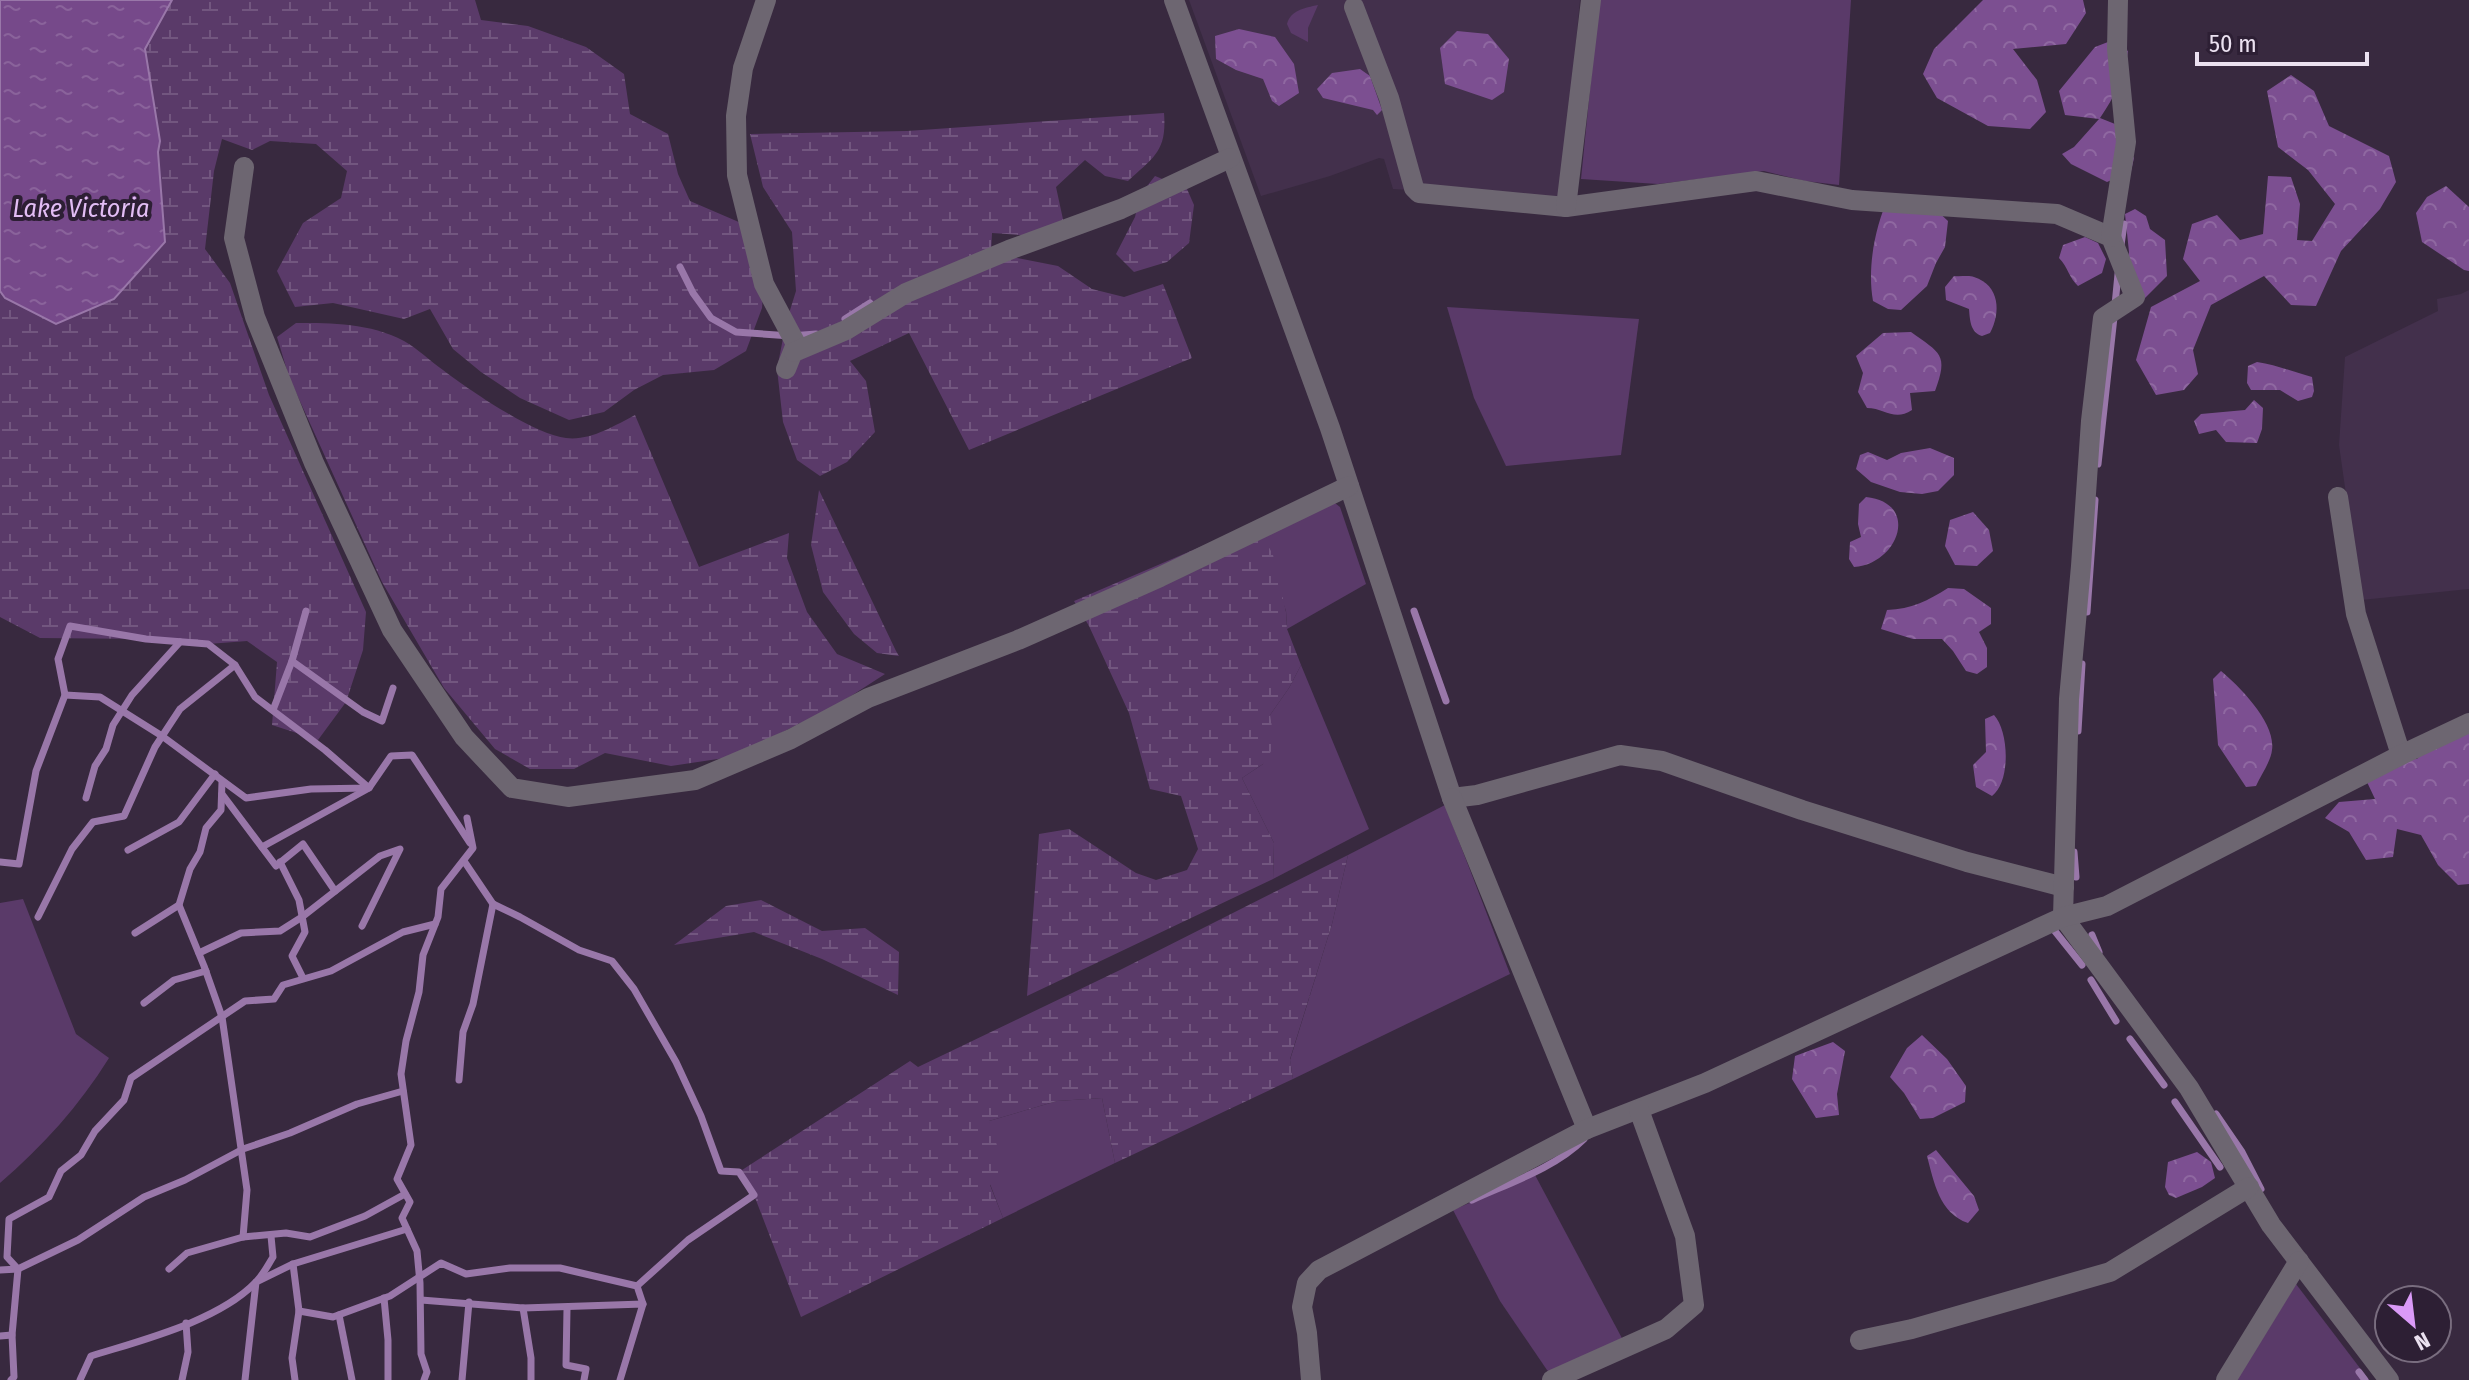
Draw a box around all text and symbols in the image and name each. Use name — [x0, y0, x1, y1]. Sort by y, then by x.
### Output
scale bar — [2197, 16, 2367, 66]
text: 50 m — [2209, 30, 2257, 58]
water label: Lake Victoria — [13, 193, 149, 224]
north arrow — [2373, 1284, 2453, 1364]
text: N — [2410, 1326, 2434, 1356]

